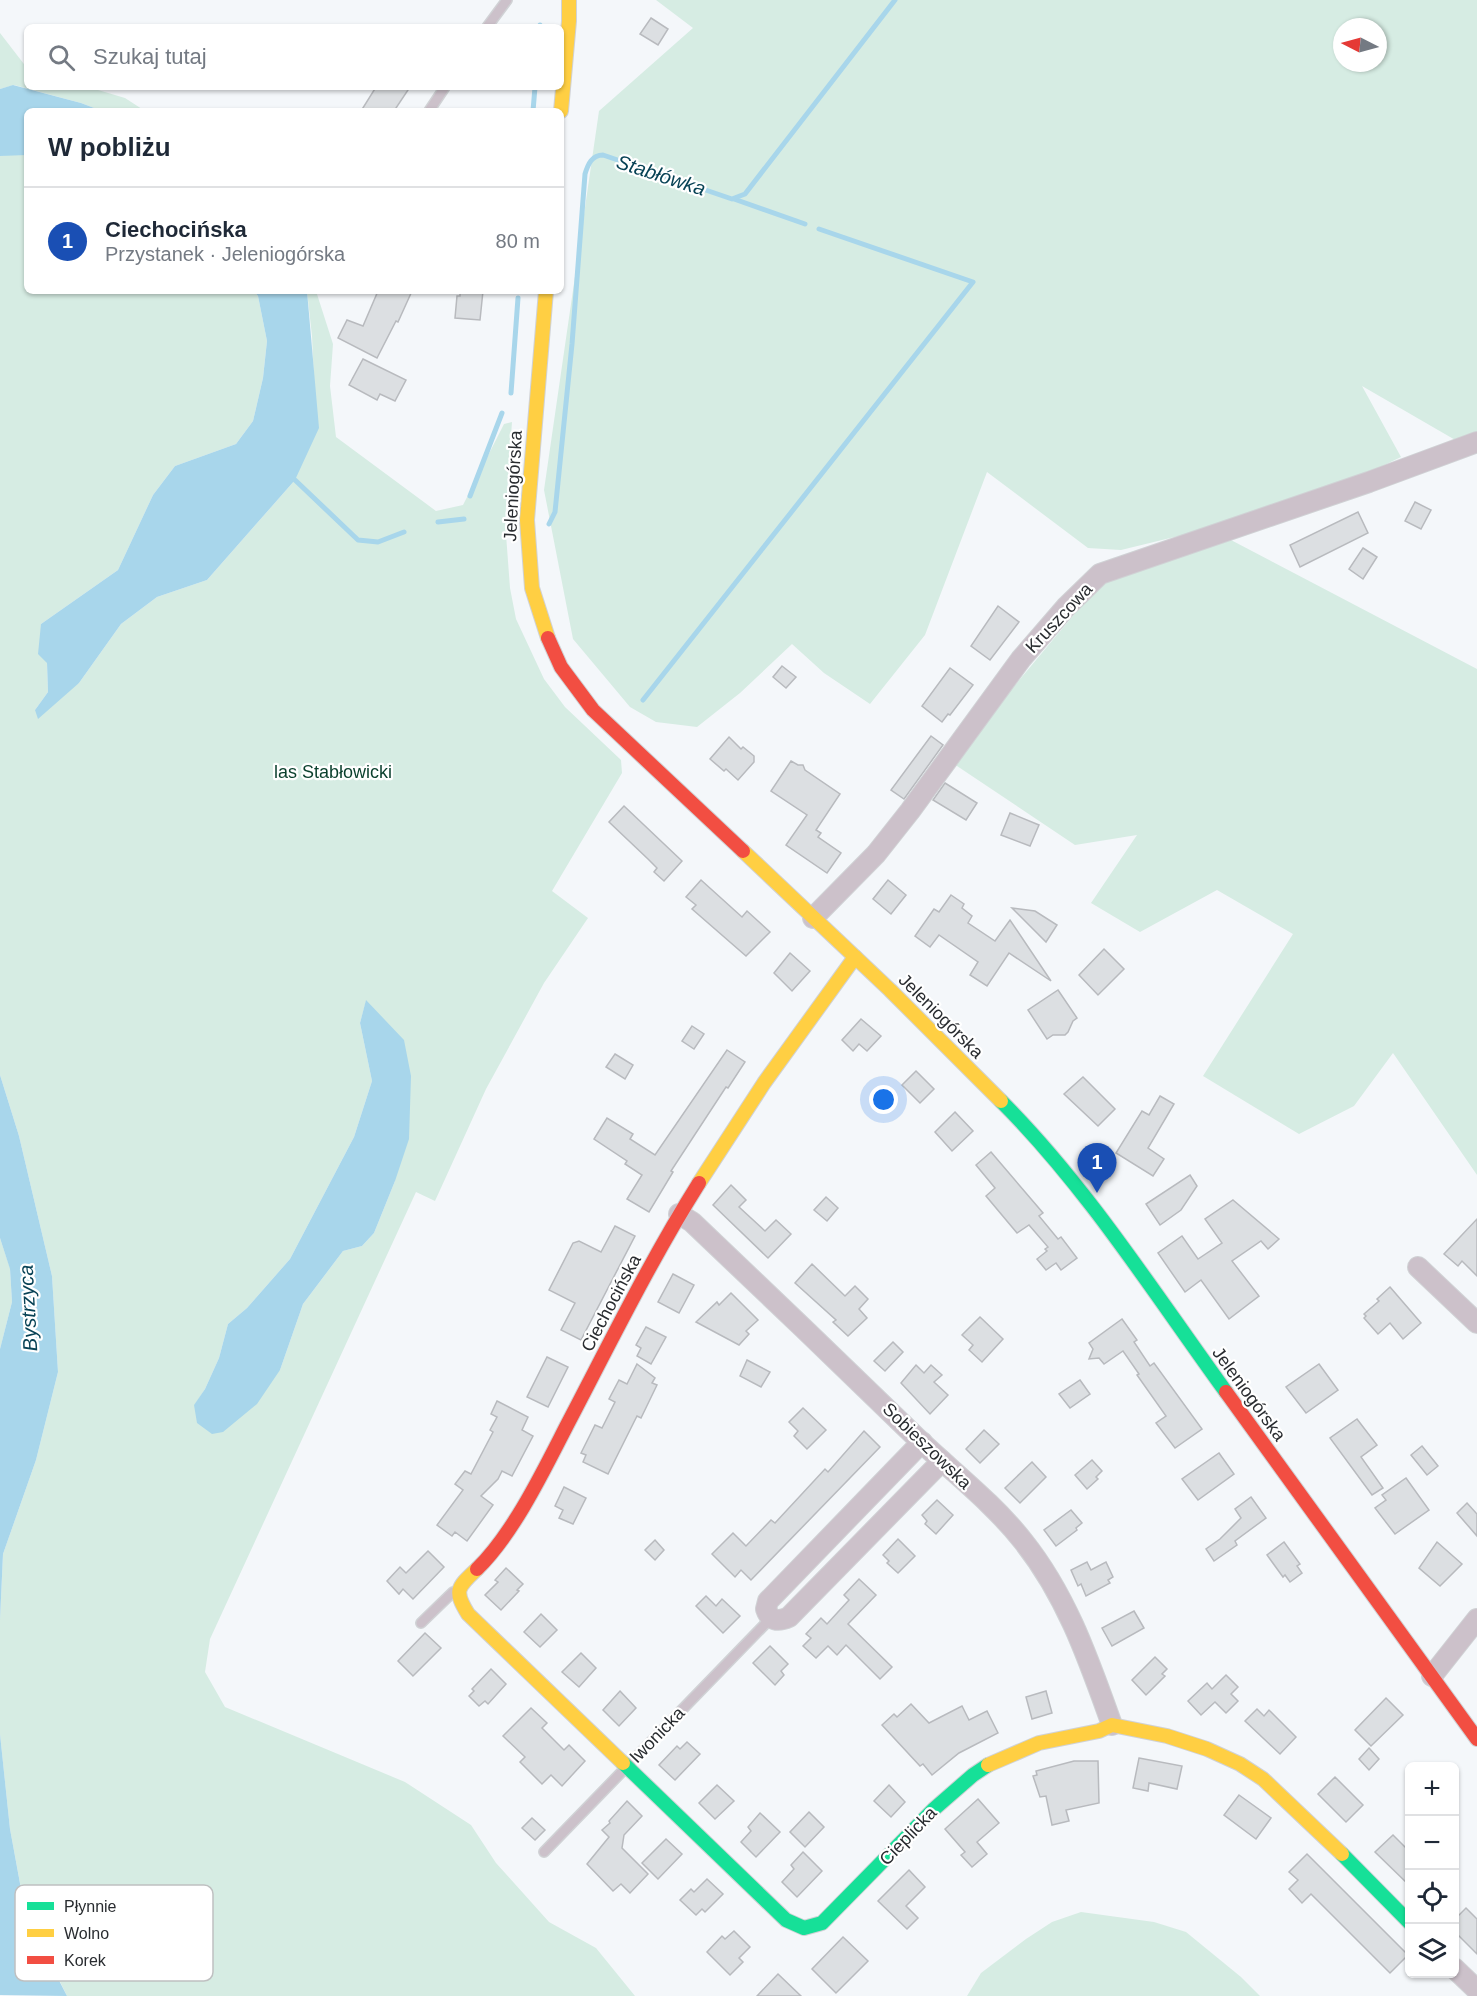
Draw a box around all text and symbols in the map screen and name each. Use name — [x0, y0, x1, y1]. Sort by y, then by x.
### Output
north arrow — [1333, 18, 1387, 72]
search box — [24, 24, 564, 90]
icon: search — [45, 41, 78, 74]
text: Szukaj tutaj — [93, 44, 207, 69]
text: W pobliżu — [48, 132, 171, 162]
water label: Stabłówka — [614, 150, 708, 200]
text: Ciechocińska — [105, 217, 247, 242]
text: 1 — [62, 230, 73, 252]
text: 80 m — [496, 230, 540, 252]
text: Przystanek · Jeleniogórska — [105, 243, 345, 265]
street label: Jeleniogórska — [500, 429, 526, 542]
street label: Kruszcowa — [1022, 578, 1097, 657]
park label: las Stabłowicki — [274, 762, 392, 782]
street label: Jeleniogórska — [895, 970, 988, 1063]
your location — [869, 1085, 898, 1114]
pin: 1 — [1078, 1144, 1116, 1193]
street label: Ciechocińska — [577, 1250, 645, 1355]
water label: Bystrzyca — [15, 1264, 41, 1352]
street label: Jeleniogórska — [1208, 1343, 1290, 1446]
street label: Sobieszowska — [879, 1399, 976, 1494]
street label: Iwonicka — [625, 1702, 689, 1767]
map controls — [1405, 1762, 1459, 1978]
button: + — [1405, 1762, 1459, 1816]
street label: Cieplicka — [875, 1802, 941, 1869]
button: − — [1405, 1816, 1459, 1870]
button: locate — [1405, 1870, 1459, 1924]
legend — [15, 1885, 213, 1981]
text: Płynnie — [64, 1898, 117, 1915]
button: layers — [1405, 1924, 1459, 1978]
text: Wolno — [64, 1925, 109, 1942]
text: Korek — [64, 1952, 107, 1969]

